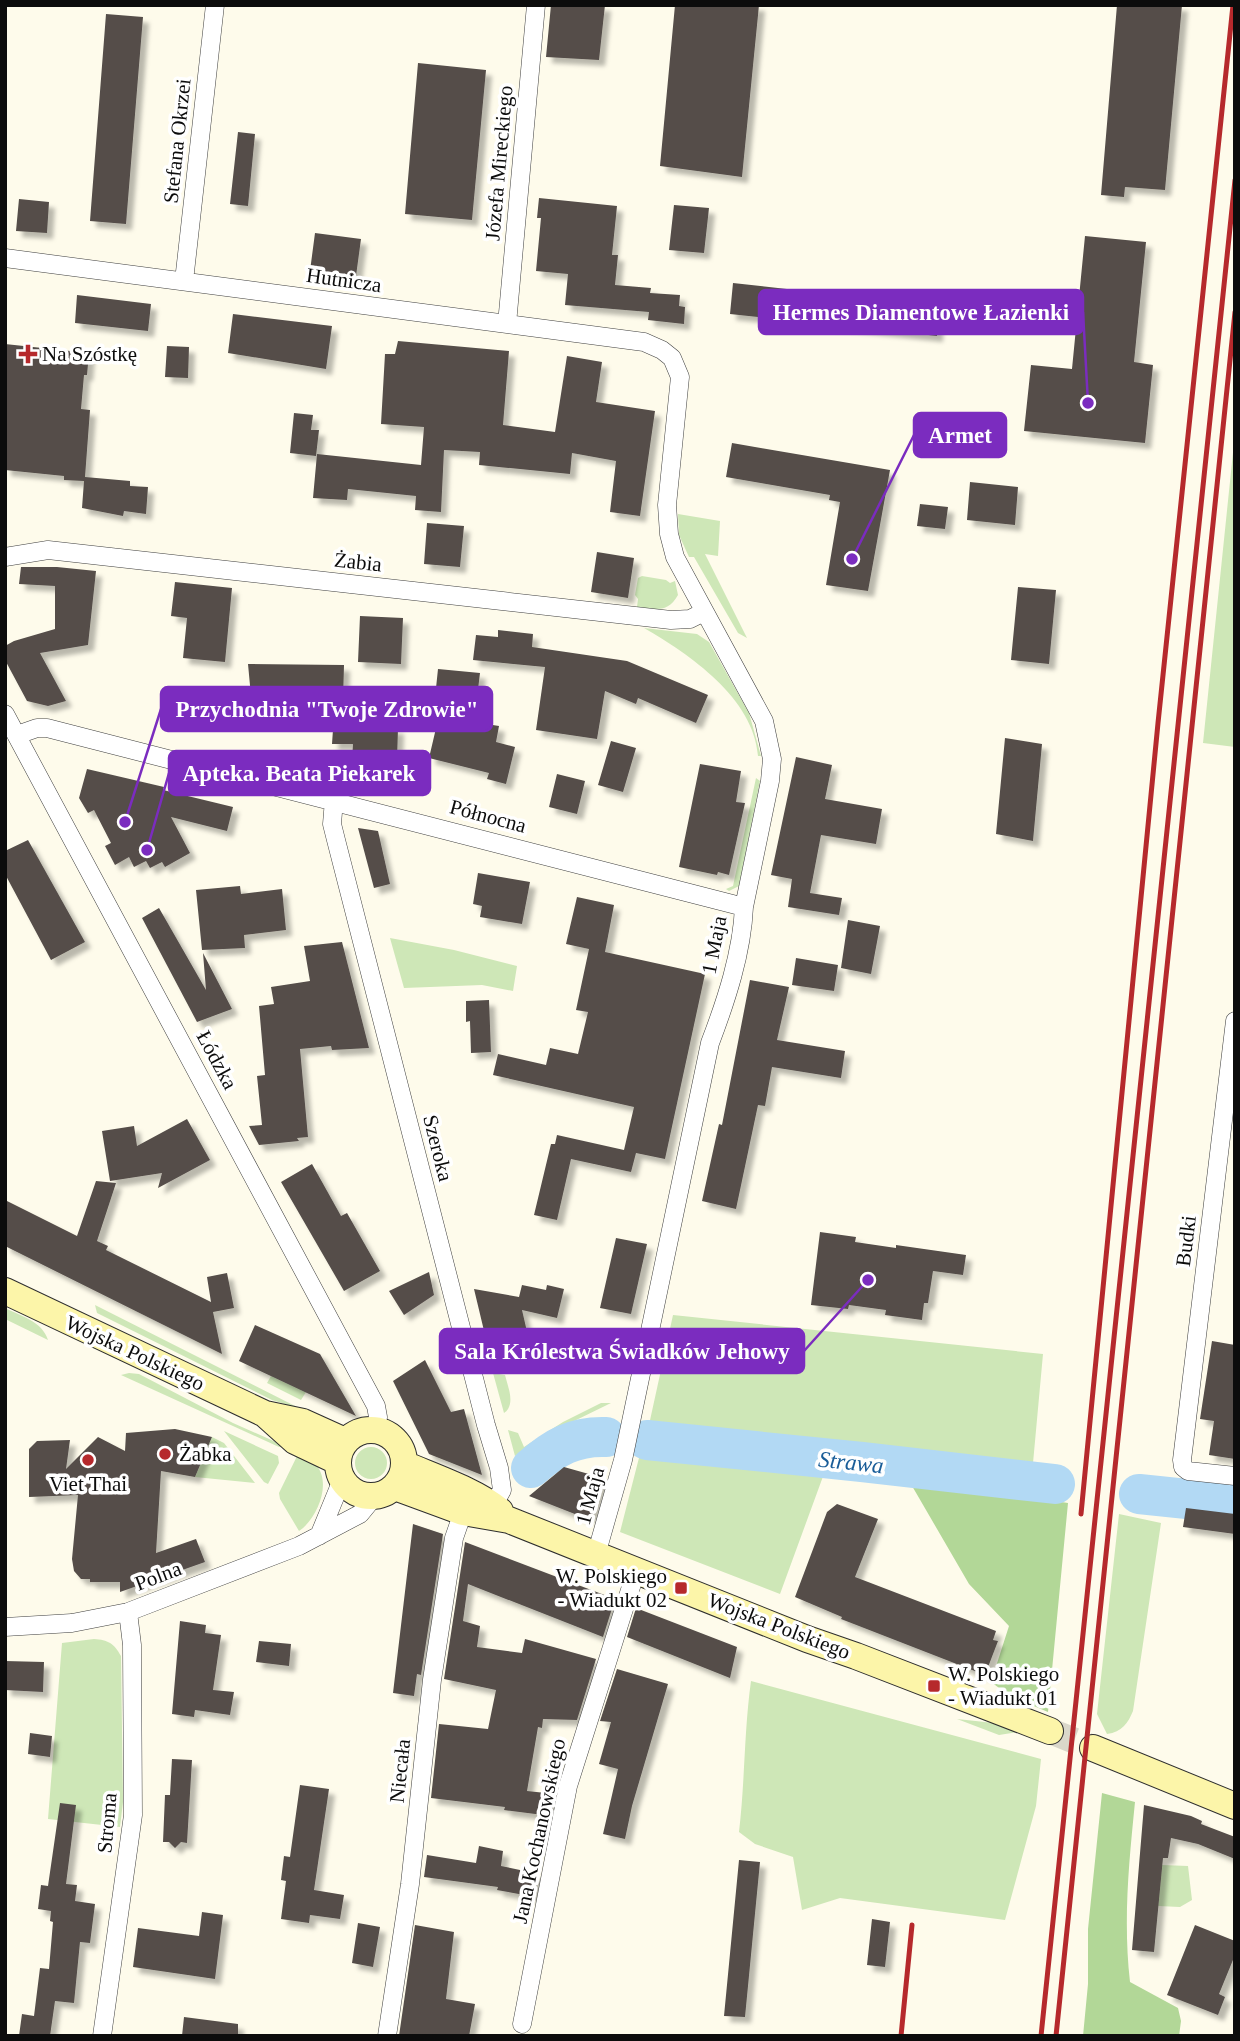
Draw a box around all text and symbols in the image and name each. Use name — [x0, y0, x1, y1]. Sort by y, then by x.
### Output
street label: Stefana Okrzei — [159, 77, 196, 205]
street label: Józefa Mireckiego — [480, 84, 518, 242]
street label: Hutnicza — [305, 263, 384, 297]
callout: Hermes Diamentowe Łazienki — [759, 290, 1083, 334]
text: Hermes Diamentowe Łazienki — [773, 300, 1070, 325]
place label: Na Szóstkę — [42, 342, 137, 366]
marker: Na Szóstkę — [20, 346, 36, 362]
callout: Armet — [914, 413, 1006, 457]
text: Armet — [928, 423, 992, 448]
street label: Żabia — [333, 548, 384, 577]
callout: Przychodnia "Twoje Zdrowie" — [161, 687, 492, 731]
text: Przychodnia "Twoje Zdrowie" — [175, 697, 479, 722]
callout: Apteka. Beata Piekarek — [169, 751, 430, 795]
text: Apteka. Beata Piekarek — [183, 761, 416, 786]
street label: Północna — [447, 794, 530, 838]
street label: 1 Maja — [697, 913, 732, 976]
street label: Łódzka — [192, 1027, 243, 1094]
street label: Szeroka — [418, 1112, 458, 1184]
street label: Budki — [1171, 1214, 1201, 1268]
street label: Wojska Polskiego — [62, 1310, 208, 1396]
callout: Sala Królestwa Świadków Jehowy — [440, 1329, 804, 1373]
text: Sala Królestwa Świadków Jehowy — [454, 1338, 790, 1364]
place label: Żabka — [179, 1442, 232, 1466]
marker: Żabka — [157, 1446, 173, 1462]
water label: Strawa — [817, 1447, 885, 1478]
marker: Viet Thai — [80, 1452, 96, 1468]
street label: 1 Maja — [571, 1464, 609, 1528]
place label: Viet Thai — [49, 1472, 127, 1496]
street label: Polna — [131, 1556, 185, 1596]
place label: W. Polskiego - Wiadukt 02 — [556, 1564, 667, 1612]
marker: W. Polskiego - Wiadukt 02 — [673, 1580, 689, 1596]
street label: Wojska Polskiego — [704, 1588, 854, 1664]
place label: W. Polskiego - Wiadukt 01 — [948, 1662, 1059, 1710]
marker: W. Polskiego - Wiadukt 01 — [926, 1678, 942, 1694]
street label: Jana Kochanowskiego — [508, 1736, 570, 1926]
street label: Niecała — [385, 1737, 415, 1804]
street label: Stroma — [92, 1791, 122, 1854]

